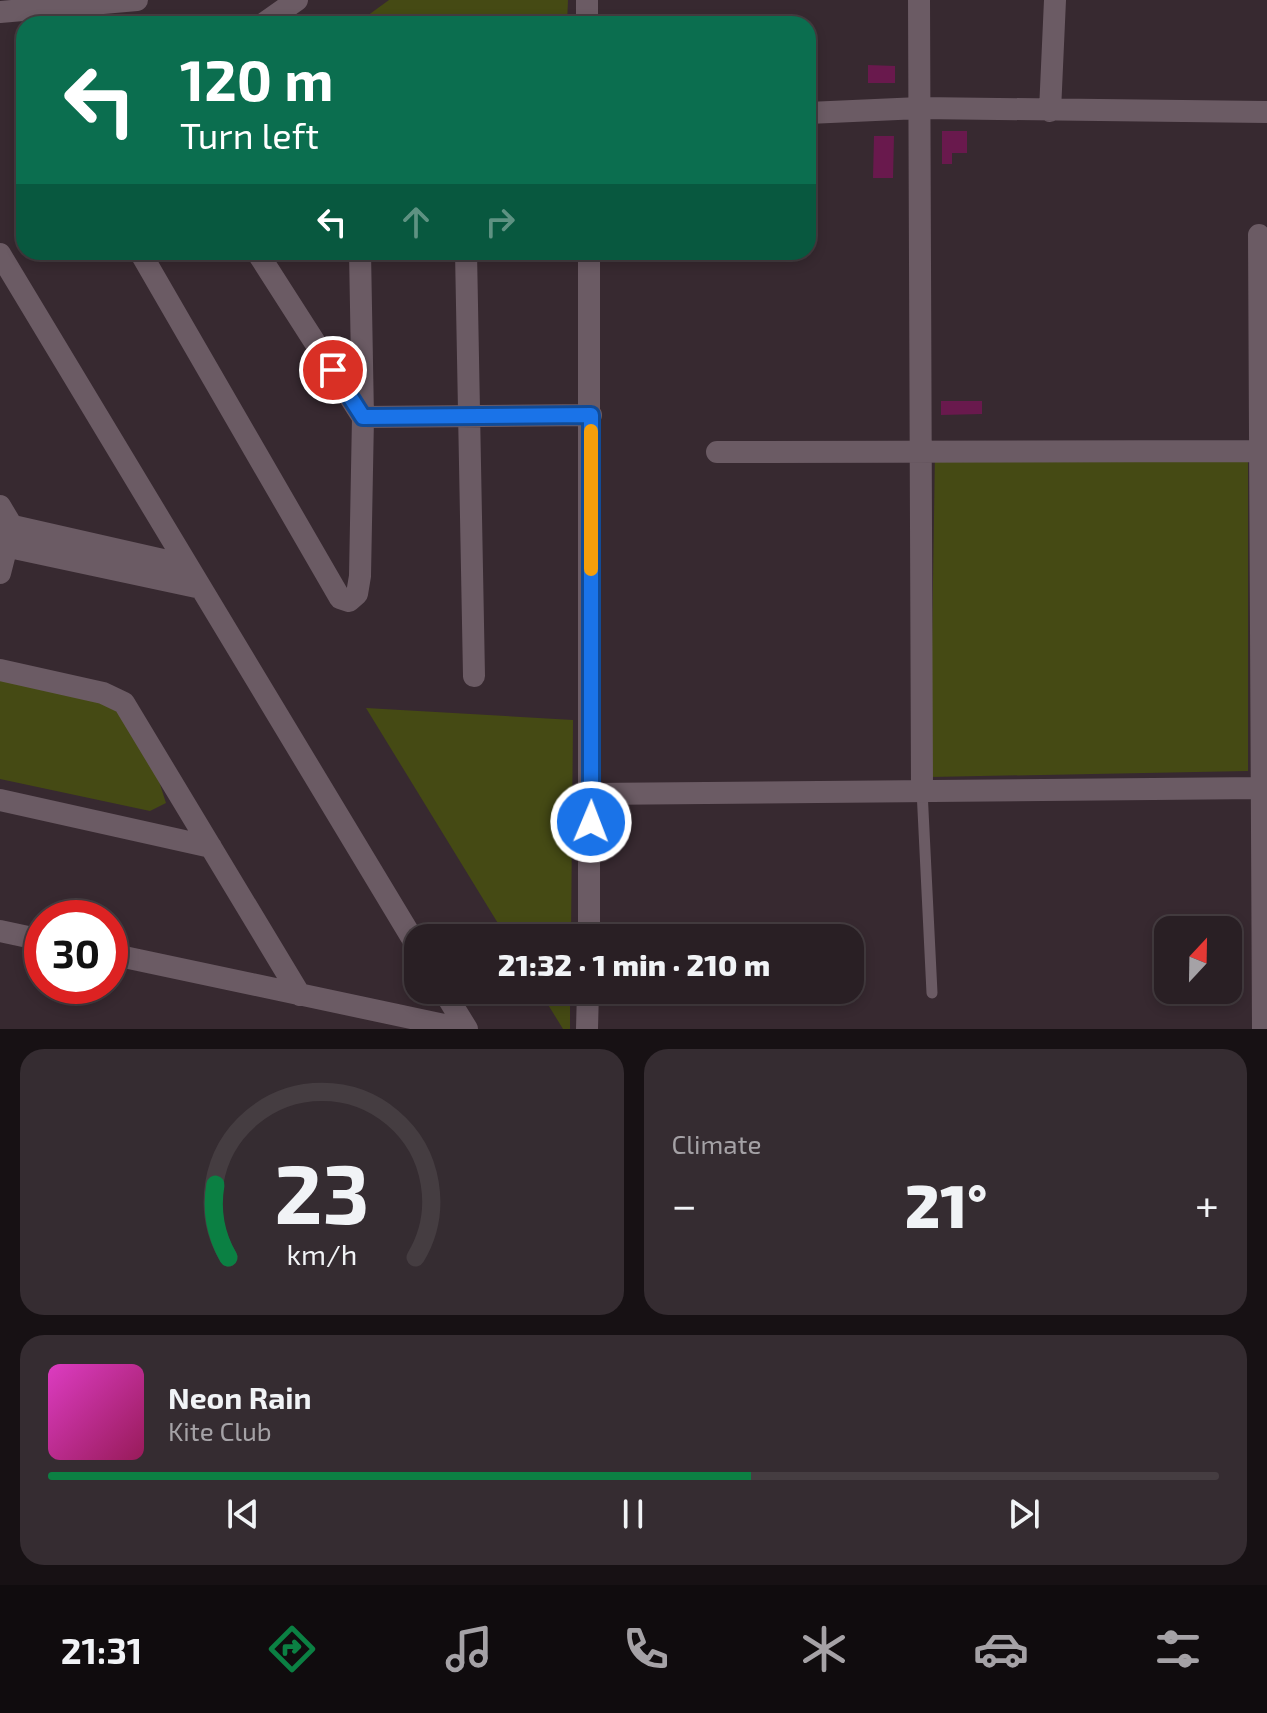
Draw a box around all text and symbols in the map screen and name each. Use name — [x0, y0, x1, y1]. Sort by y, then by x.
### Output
text: 120 m — [180, 45, 334, 112]
icon: left — [48, 48, 152, 152]
text: Turn left — [180, 113, 319, 156]
icon: left — [310, 200, 354, 244]
icon: ahead — [394, 200, 438, 244]
icon: right — [478, 200, 522, 244]
pin — [299, 336, 367, 404]
icon: arrive — [311, 348, 355, 392]
position arrow — [549, 780, 633, 864]
speed limit sign: 30 — [24, 900, 128, 1004]
north arrow — [1154, 916, 1242, 1004]
map controls — [1154, 916, 1242, 1004]
text: 21:32 · 1 min · 210 m — [498, 946, 770, 982]
text: Climate — [672, 1128, 761, 1159]
text: 23 — [274, 1141, 370, 1241]
text: 21° — [905, 1168, 987, 1240]
text: − — [672, 1177, 697, 1230]
text: + — [1195, 1177, 1219, 1230]
text: km/h — [286, 1236, 357, 1271]
text: Neon Rain — [168, 1379, 312, 1415]
text: Kite Club — [168, 1415, 272, 1446]
icon: previous — [221, 1492, 265, 1536]
icon: pause — [611, 1492, 655, 1536]
icon: next — [1002, 1492, 1046, 1536]
icon: directions — [264, 1621, 320, 1677]
icon: music — [441, 1621, 497, 1677]
icon: phone — [618, 1621, 674, 1677]
icon: climate — [796, 1621, 852, 1677]
icon: car — [973, 1621, 1029, 1677]
icon: filters — [1150, 1621, 1206, 1677]
text: 21:31 — [61, 1628, 142, 1671]

